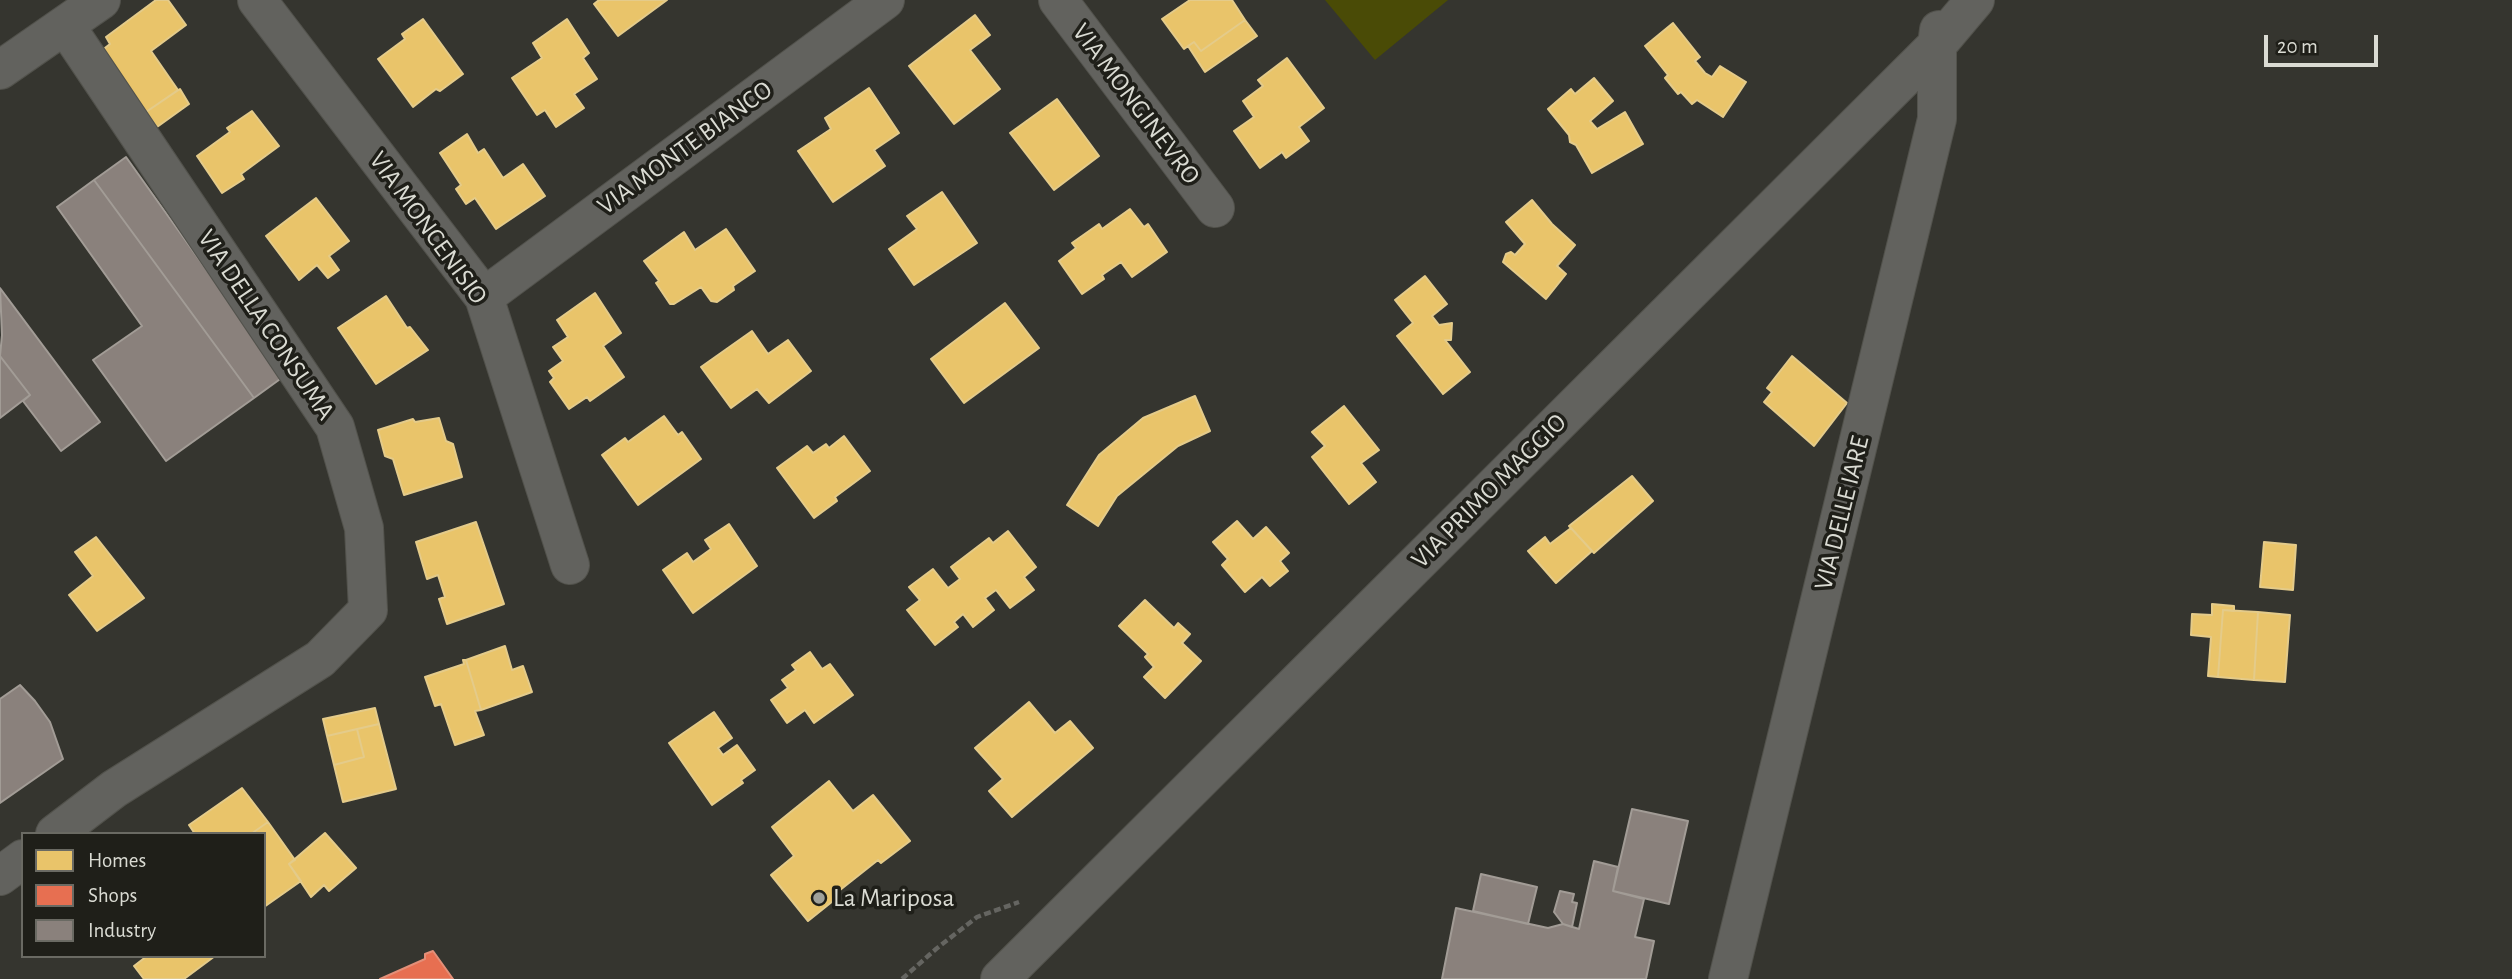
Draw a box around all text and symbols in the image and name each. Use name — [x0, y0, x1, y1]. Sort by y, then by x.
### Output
street label: VIA MONGINEVRO — [1065, 17, 1207, 191]
scale bar — [2267, 21, 2381, 65]
text: 20 m — [2277, 36, 2318, 57]
street label: VIA MONTE BIANCO — [592, 74, 778, 222]
street label: VIA MONCENISIO — [362, 145, 494, 311]
street label: VIA DELLA CONSUMA — [191, 224, 341, 426]
street label: VIA PRIMO MAGGIO — [1405, 407, 1573, 575]
street label: VIA DELLE IARE — [1808, 433, 1876, 593]
legend — [21, 832, 266, 958]
text: Homes — [88, 850, 146, 871]
place label: La Mariposa — [833, 882, 954, 914]
text: Shops — [88, 885, 137, 906]
marker: La Mariposa — [811, 890, 827, 906]
text: Industry — [88, 920, 156, 941]

